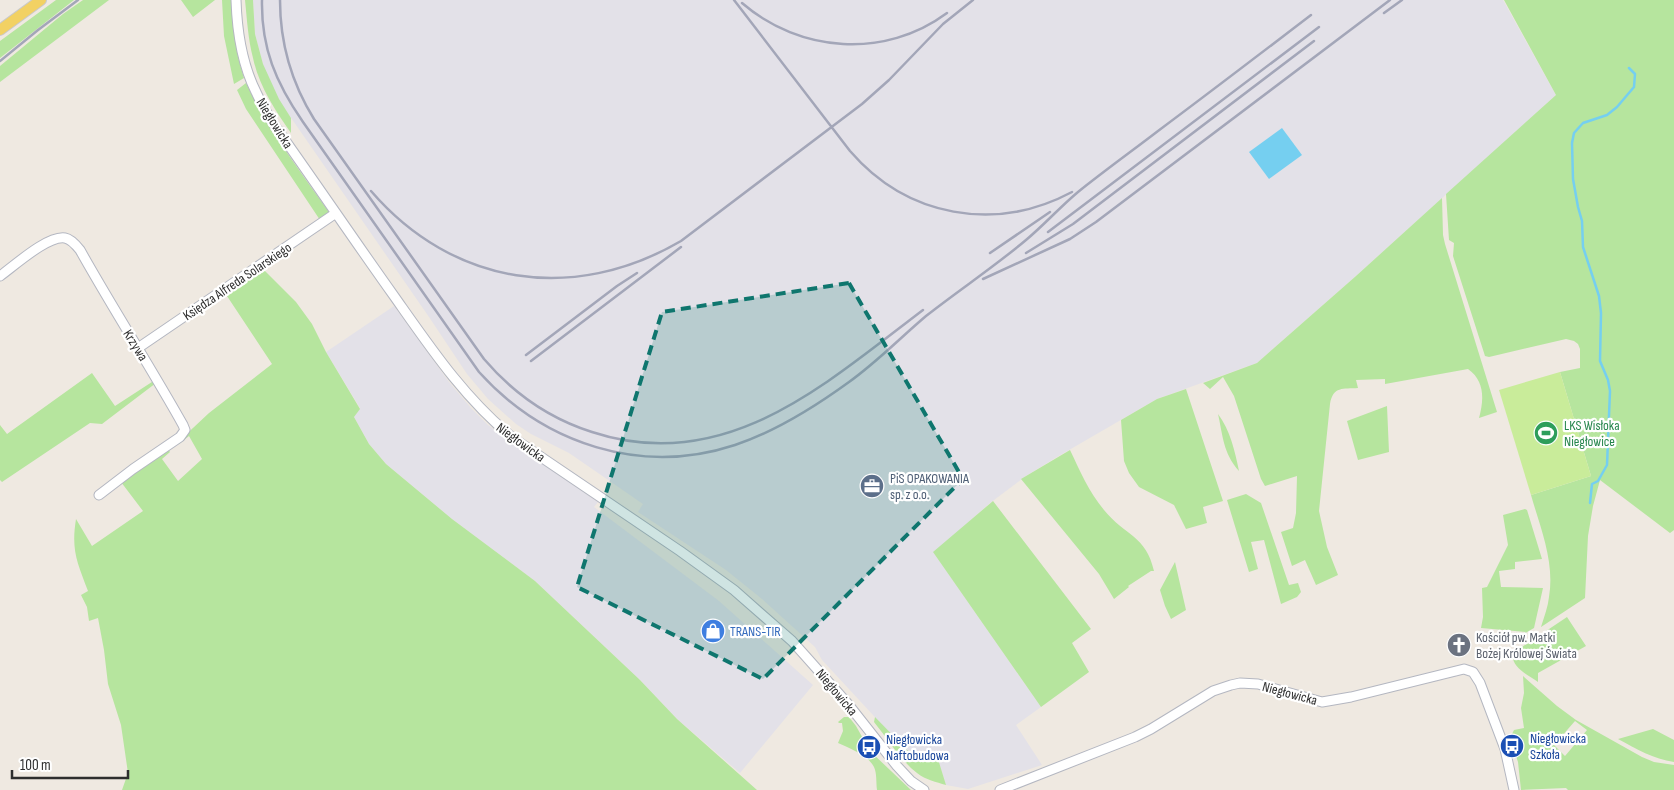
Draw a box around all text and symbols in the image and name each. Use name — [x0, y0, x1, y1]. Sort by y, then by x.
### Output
street label: Niegłowicka — [252, 95, 297, 152]
street label: Księdza Alfreda Solarskiego — [180, 239, 295, 324]
street label: Krzywa — [119, 326, 152, 364]
place label: LKS Wisłoka Niegłowice — [1564, 417, 1620, 450]
street label: Niegłowicka — [493, 419, 548, 466]
sports icon: LKS Wisłoka Niegłowice — [1533, 420, 1559, 446]
place label: PiS OPAKOWANIA sp. z o.o. — [890, 470, 970, 503]
office icon: PiS OPAKOWANIA sp. z o.o. — [859, 473, 885, 499]
shop icon: TRANS-TIR — [700, 618, 726, 644]
place label: TRANS-TIR — [730, 623, 781, 640]
place label: Kościół pw. Matki Bożej Królowej Świata — [1476, 629, 1577, 662]
church icon: Kościół pw. Matki Bożej Królowej Świata — [1446, 632, 1472, 658]
street label: Niegłowicka — [812, 665, 861, 719]
street label: Niegłowicka — [1261, 678, 1319, 709]
place label: Niegłowicka Szkoła — [1530, 730, 1586, 763]
place label: Niegłowicka Naftobudowa — [886, 731, 949, 764]
bus stop icon: Niegłowicka Szkoła — [1499, 733, 1525, 759]
bus stop icon: Niegłowicka Naftobudowa — [856, 734, 882, 760]
scale bar — [12, 748, 129, 780]
text: 100 m — [20, 756, 51, 775]

